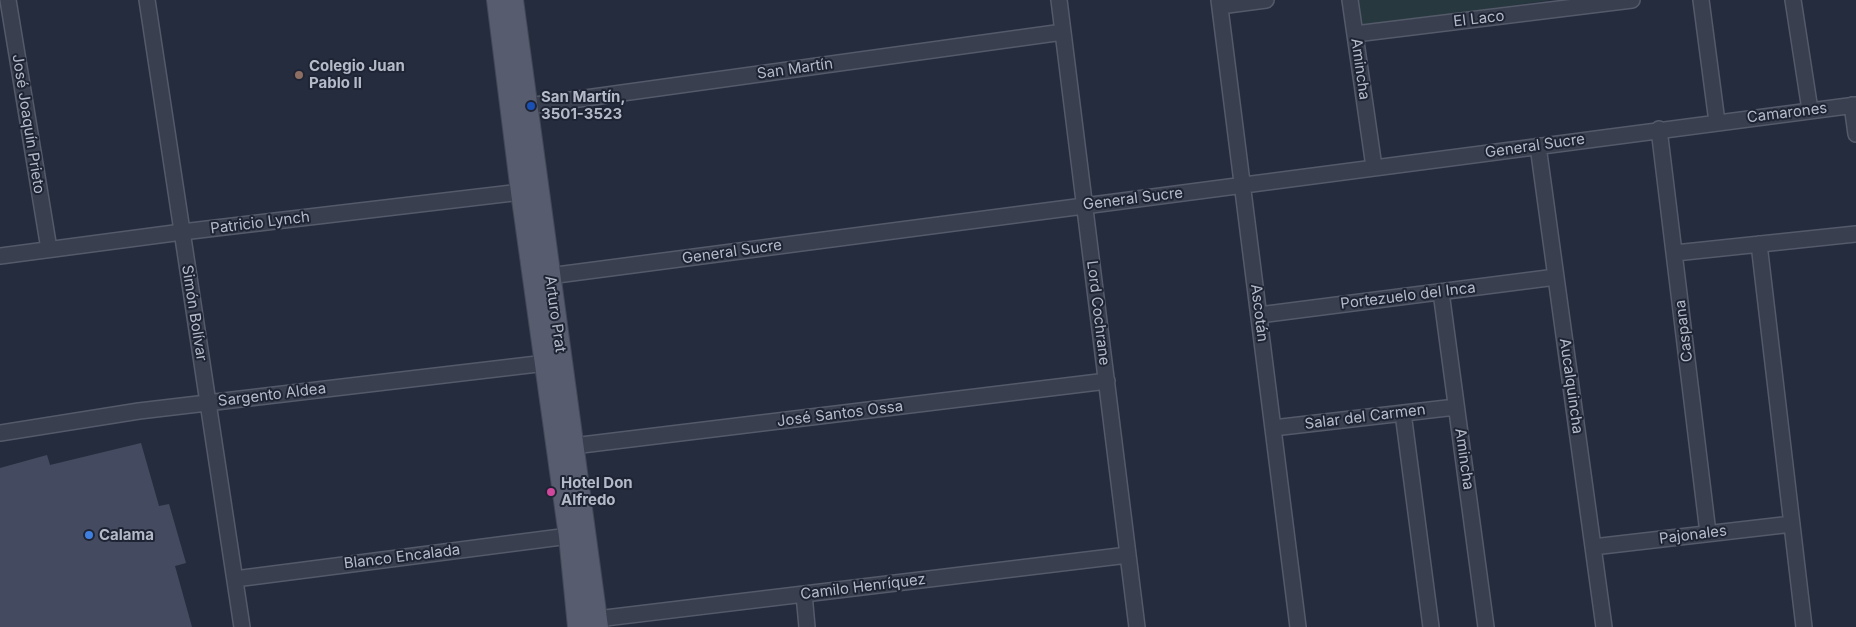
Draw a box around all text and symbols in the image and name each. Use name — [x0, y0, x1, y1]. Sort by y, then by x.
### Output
street label: El Laco — [1452, 7, 1506, 31]
street label: Amincha — [1347, 37, 1373, 101]
street label: José Joaquín Prieto — [8, 53, 48, 195]
street label: San Martín — [756, 55, 834, 83]
place label: Colegio Juan Pablo II — [309, 57, 405, 92]
marker: Colegio Juan Pablo II — [293, 69, 305, 81]
place label: San Martín, 3501-3523 — [541, 88, 625, 123]
street label: Camarones — [1746, 99, 1828, 127]
marker: San Martín, 3501-3523 — [525, 100, 537, 112]
street label: General Sucre — [1484, 130, 1586, 162]
street label: General Sucre — [1082, 184, 1184, 214]
street label: Patricio Lynch — [209, 208, 311, 238]
street label: General Sucre — [681, 236, 783, 268]
street label: Lord Cochrane — [1083, 260, 1113, 366]
street label: Simón Bolívar — [178, 264, 210, 362]
street label: Arturo Prat — [541, 275, 569, 353]
street label: Portezuelo del Inca — [1339, 279, 1477, 313]
street label: Ascotán — [1247, 283, 1271, 343]
street label: Caspana — [1671, 299, 1697, 363]
street label: Aucalquincha — [1555, 337, 1587, 435]
street label: Sargento Aldea — [217, 379, 327, 411]
street label: José Santos Ossa — [776, 397, 904, 431]
street label: Salar del Carmen — [1303, 401, 1427, 433]
street label: Amincha — [1451, 427, 1477, 491]
place label: Hotel Don Alfredo — [561, 474, 633, 509]
marker: Hotel Don Alfredo — [545, 486, 557, 498]
street label: Pajonales — [1658, 522, 1728, 548]
place label: Calama — [99, 526, 154, 544]
marker: Calama — [83, 529, 95, 541]
street label: Blanco Encalada — [343, 541, 461, 573]
street label: Camilo Henríquez — [799, 570, 927, 604]

